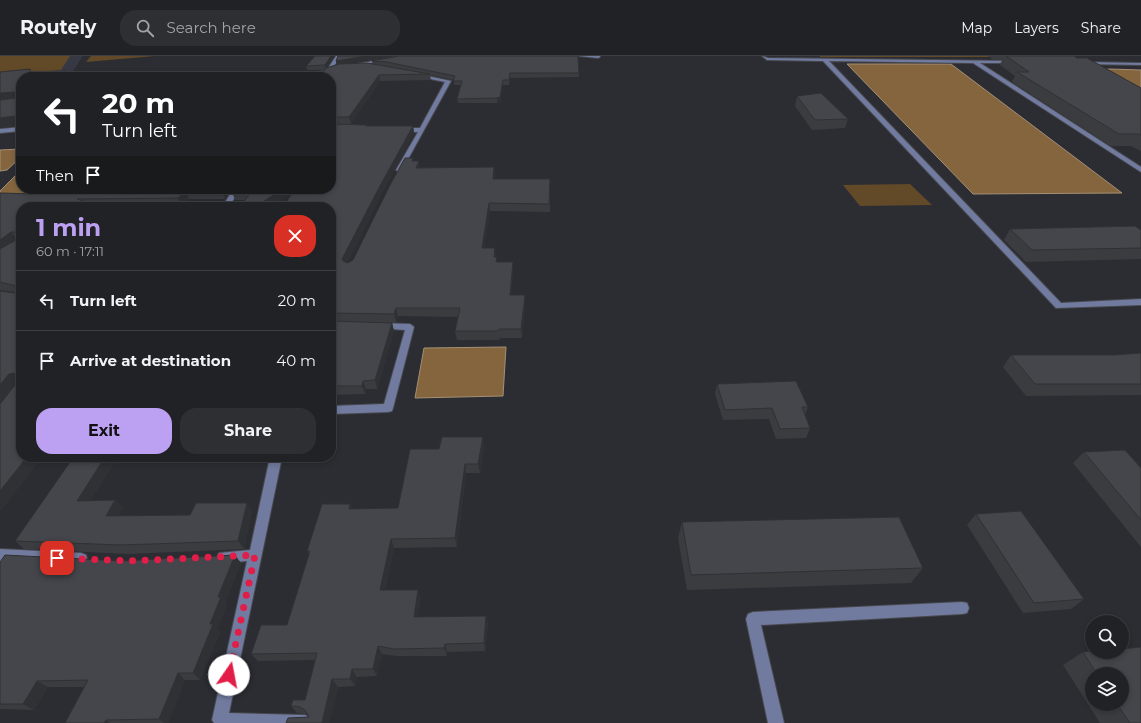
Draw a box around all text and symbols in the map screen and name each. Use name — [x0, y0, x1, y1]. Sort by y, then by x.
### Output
search box — [120, 10, 400, 46]
text: Routely — [20, 16, 96, 39]
icon: search — [134, 17, 156, 39]
text: Search here — [166, 18, 256, 37]
text: Map — [961, 19, 992, 37]
text: Layers — [1014, 19, 1059, 37]
text: Share — [1081, 19, 1121, 37]
text: 20 m — [102, 86, 175, 120]
icon: left — [36, 88, 88, 140]
text: Turn left — [102, 120, 177, 142]
icon: arrive — [82, 164, 104, 186]
text: Then — [36, 166, 74, 185]
text: 1 min — [36, 213, 101, 242]
button: close — [274, 215, 316, 257]
text: 60 m · 17:11 — [36, 243, 104, 259]
icon: left — [36, 290, 58, 312]
text: Turn left — [70, 291, 137, 310]
text: 20 m — [278, 291, 316, 310]
icon: arrive — [36, 350, 58, 372]
text: Arrive at destination — [70, 351, 231, 370]
text: 40 m — [276, 351, 316, 370]
button: Exit — [36, 408, 172, 454]
button: Share — [180, 408, 316, 454]
pin — [40, 541, 74, 575]
icon: arrive — [46, 547, 68, 569]
map controls — [1085, 615, 1129, 711]
button: search — [1085, 615, 1129, 659]
position arrow — [208, 654, 250, 696]
button: layers — [1085, 667, 1129, 711]

